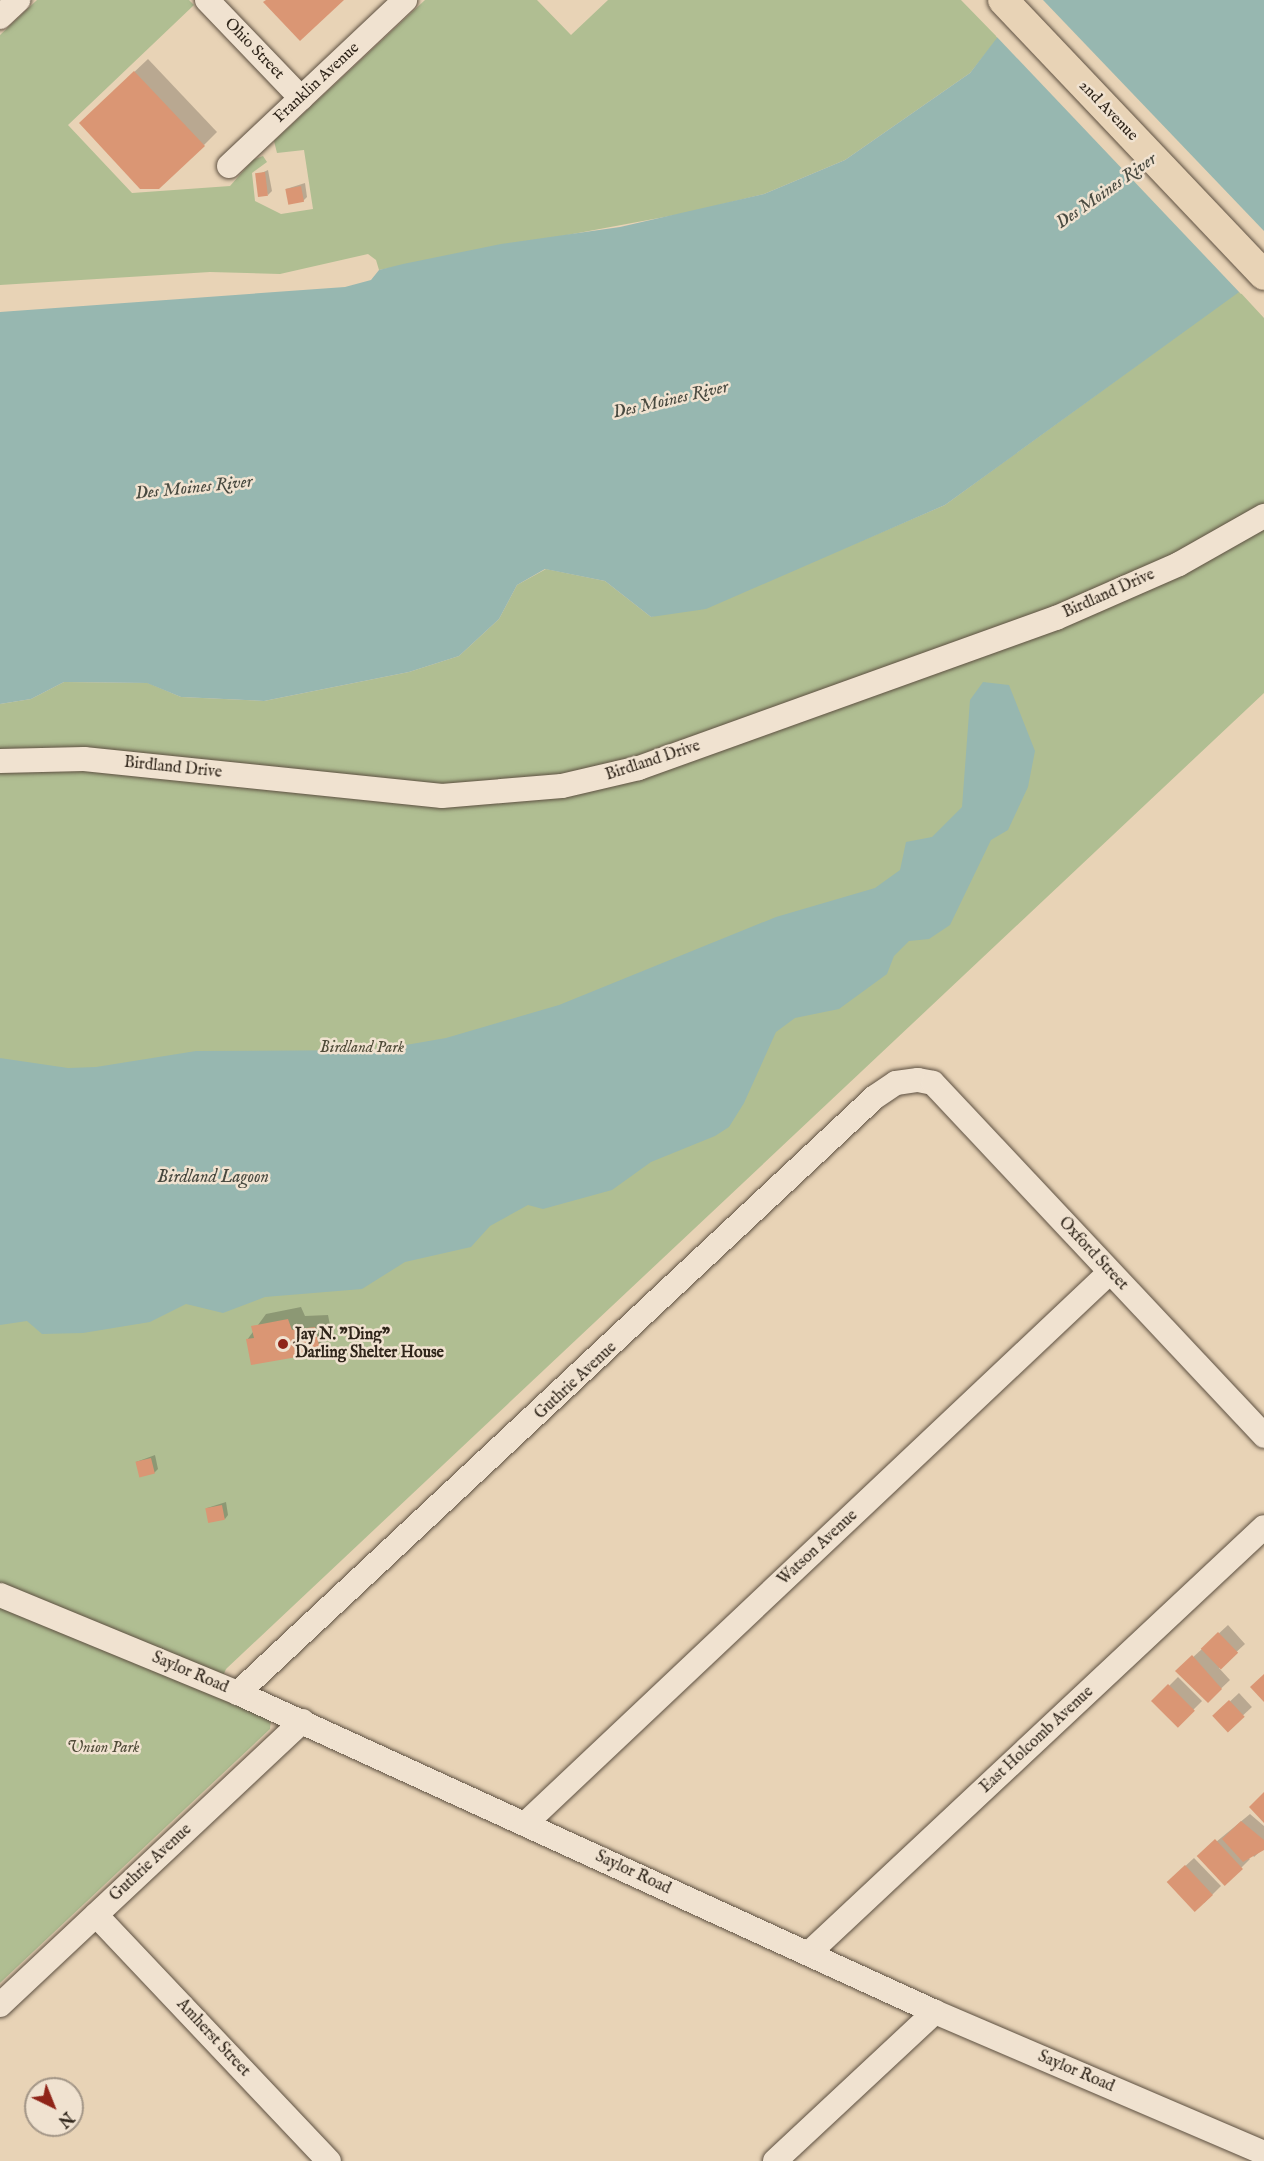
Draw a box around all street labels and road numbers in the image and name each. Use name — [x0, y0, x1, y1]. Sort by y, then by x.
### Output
street label: Ohio Street — [220, 14, 288, 84]
street label: Franklin Avenue — [270, 39, 364, 127]
street label: 2nd Avenue — [1074, 77, 1142, 145]
street label: Birdland Drive — [1060, 565, 1158, 623]
street label: Birdland Drive — [603, 737, 703, 785]
street label: Birdland Drive — [123, 753, 223, 783]
street label: Oxford Street — [1054, 1213, 1132, 1295]
street label: Guthrie Avenue — [531, 1338, 621, 1424]
street label: Watson Avenue — [774, 1506, 862, 1590]
street label: Saylor Road — [149, 1648, 231, 1698]
street label: East Holcomb Avenue — [976, 1683, 1098, 1797]
street label: Guthrie Avenue — [106, 1820, 196, 1906]
street label: Saylor Road — [592, 1847, 674, 1899]
street label: Amherst Street — [172, 1995, 254, 2081]
street label: Saylor Road — [1035, 2047, 1117, 2097]

